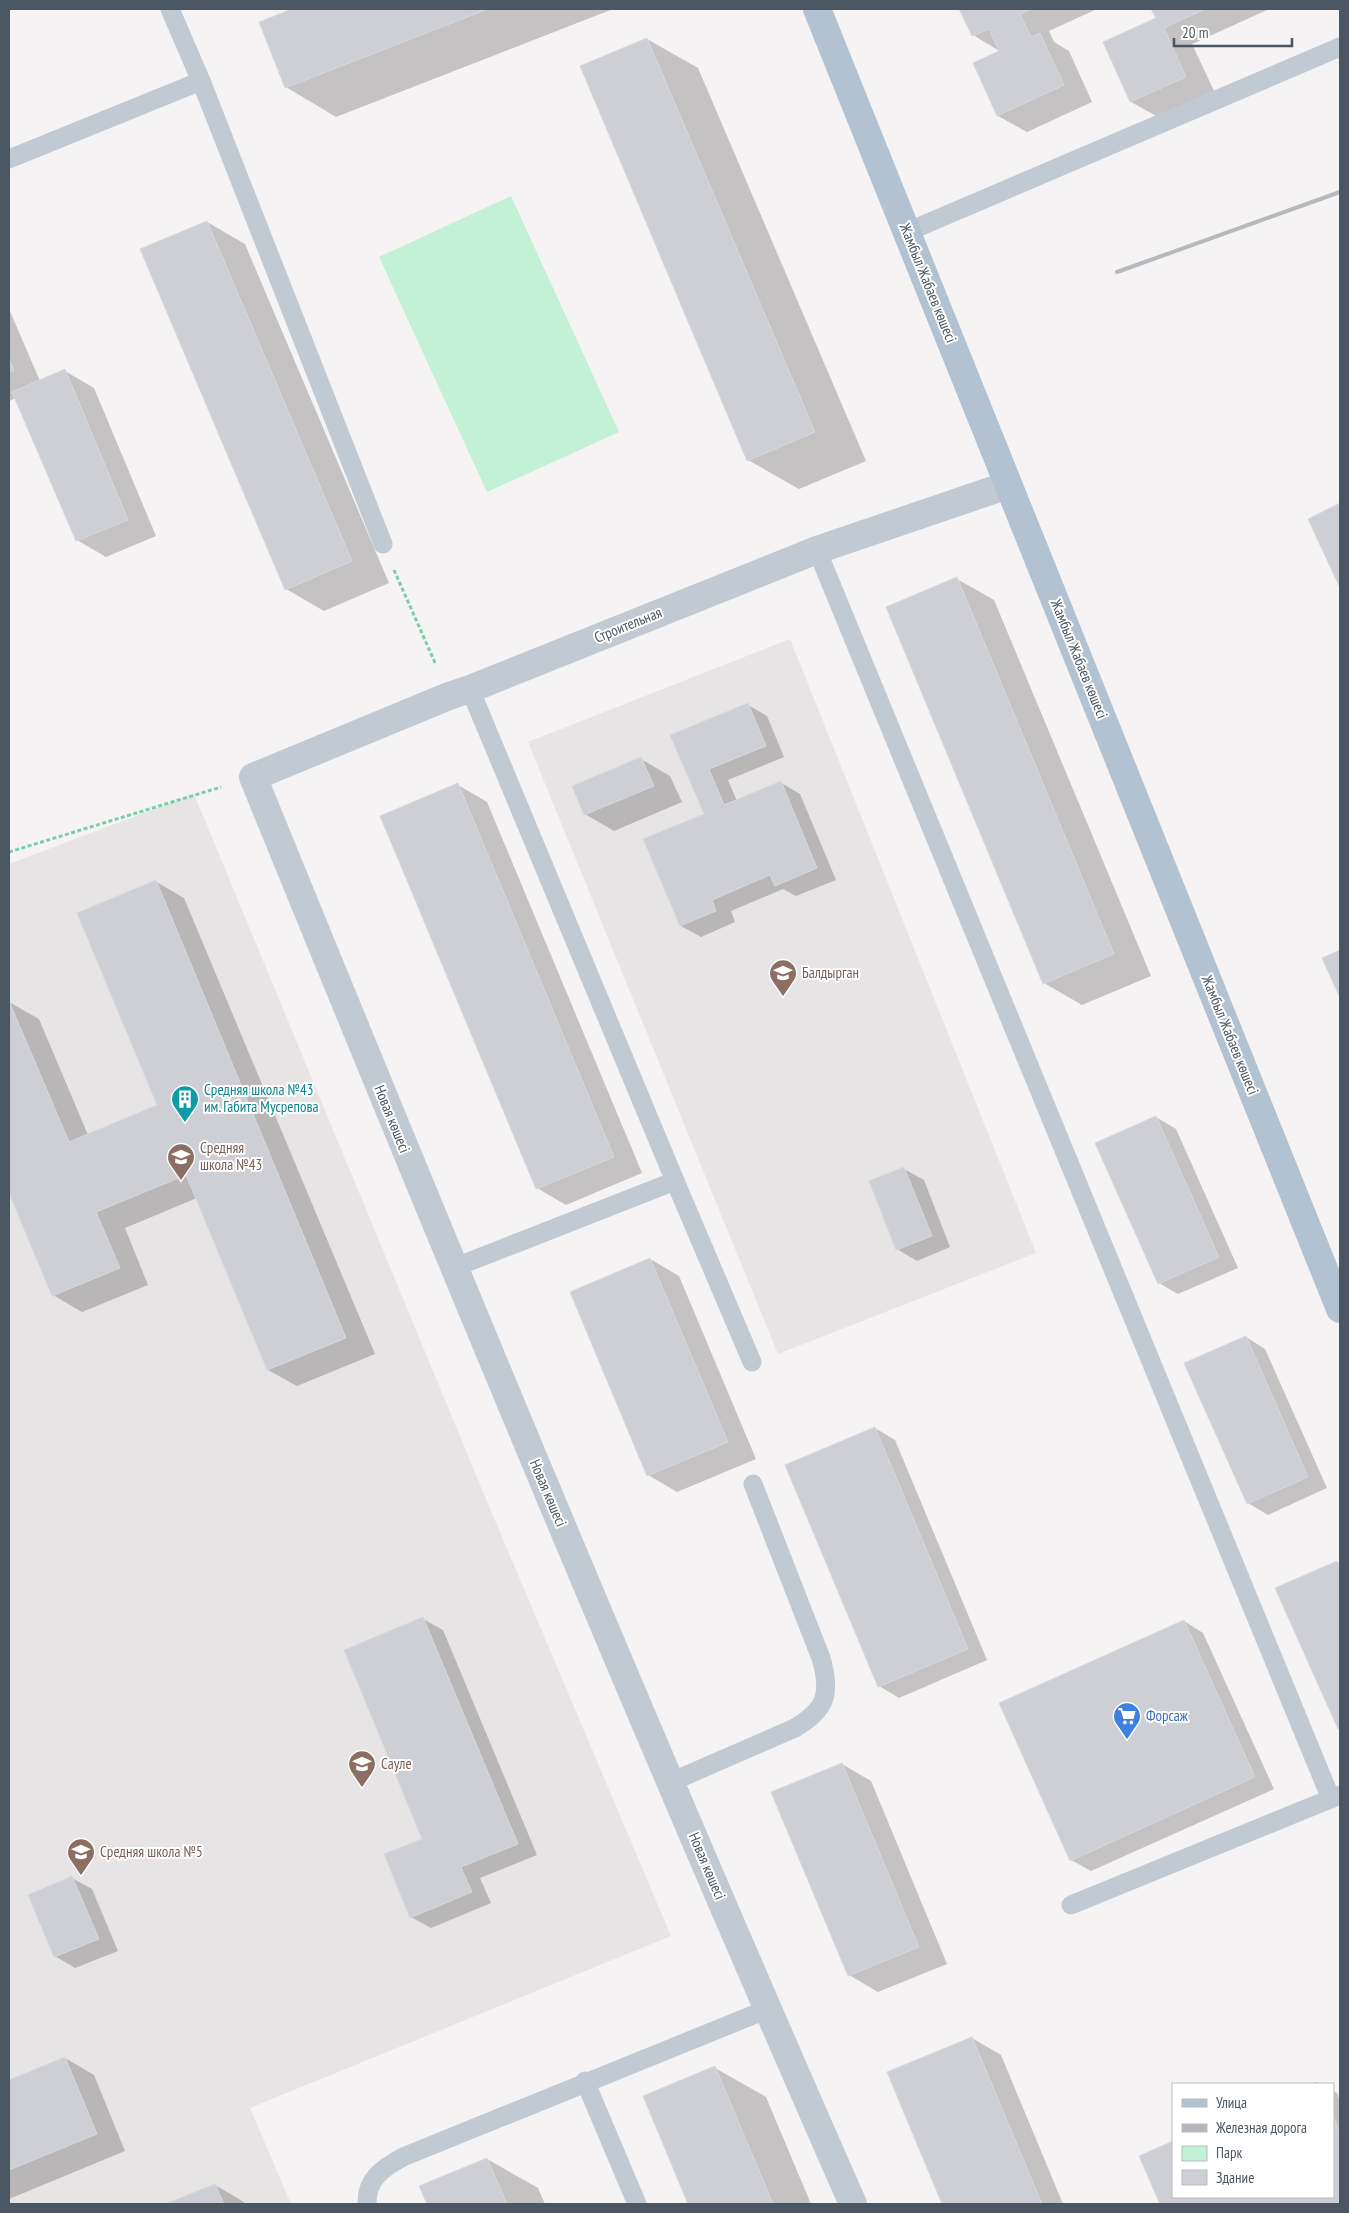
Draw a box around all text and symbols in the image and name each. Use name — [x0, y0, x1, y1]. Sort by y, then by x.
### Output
scale bar — [1174, 15, 1292, 47]
text: 20 m — [1182, 23, 1208, 42]
street label: Жамбыл Жабаев көшесі — [896, 219, 961, 345]
street label: Жамбыл Жабаев көшесі — [1047, 595, 1112, 721]
street label: Строительная — [591, 602, 665, 647]
school or university icon: Балдырган — [768, 958, 798, 997]
place label: Балдырган — [802, 963, 859, 982]
street label: Жамбыл Жабаев көшесі — [1198, 971, 1263, 1097]
place label: Средняя школа №43 им. Габита Мусрепова — [204, 1080, 318, 1116]
street label: Новая көшесі — [370, 1082, 415, 1155]
building icon: Средняя школа №43 им. Габита Мусрепова — [170, 1084, 200, 1123]
place label: Средняя школа №43 — [200, 1138, 262, 1174]
school or university icon: Средняя школа №43 — [166, 1142, 196, 1181]
street label: Новая көшесі — [526, 1456, 571, 1529]
supermarket icon: Форсаж — [1112, 1701, 1142, 1740]
place label: Форсаж — [1146, 1706, 1189, 1725]
school or university icon: Сауле — [347, 1749, 377, 1788]
place label: Сауле — [381, 1754, 412, 1773]
street label: Новая көшесі — [685, 1829, 730, 1902]
school or university icon: Средняя школа №5 — [66, 1837, 96, 1876]
place label: Средняя школа №5 — [100, 1842, 203, 1861]
legend — [1172, 2083, 1334, 2198]
text: Улица — [1216, 2093, 1247, 2112]
text: Железная дорога — [1215, 2118, 1307, 2137]
text: Парк — [1216, 2143, 1242, 2162]
text: Здание — [1216, 2168, 1254, 2187]

